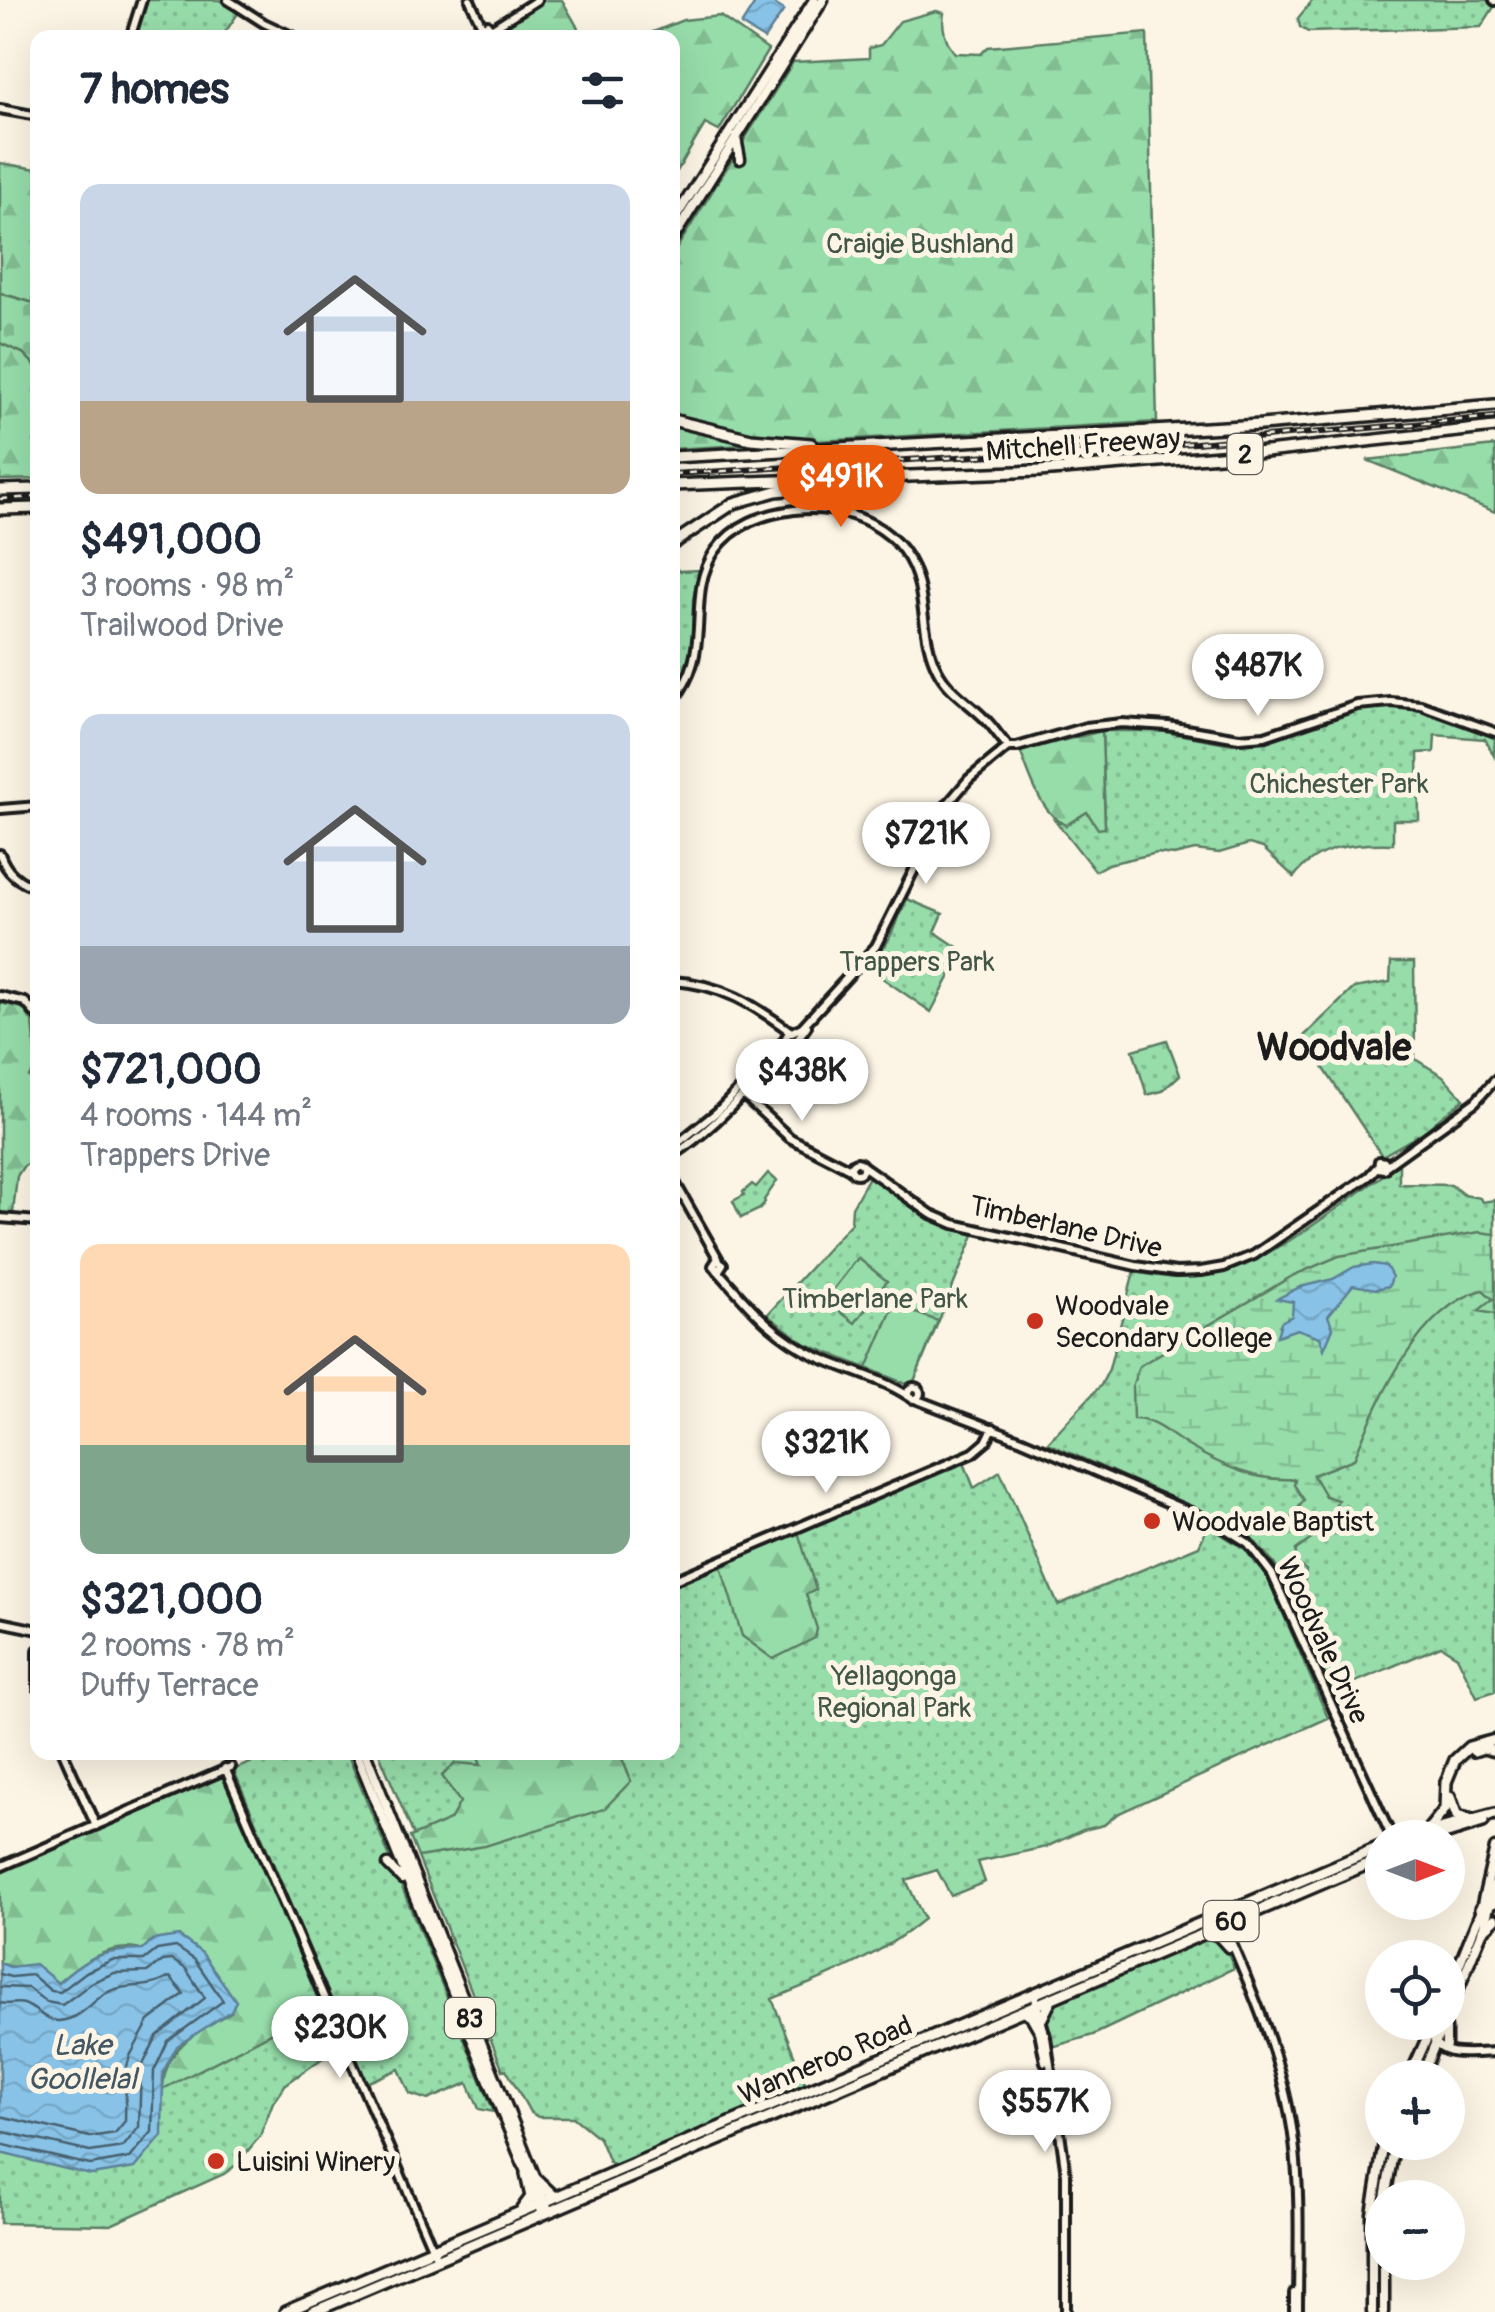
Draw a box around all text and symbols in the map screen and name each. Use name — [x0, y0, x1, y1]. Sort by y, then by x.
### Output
icon: filters — [575, 63, 630, 118]
text: 7 homes — [80, 64, 229, 116]
park label: Craigie Bushland — [826, 227, 1014, 262]
icon: home — [265, 249, 445, 429]
street label: Mitchell Freeway — [985, 421, 1182, 470]
road number: 2 — [1228, 434, 1262, 474]
pin: $491K — [771, 445, 911, 530]
text: $491K — [799, 457, 883, 497]
text: $491,000 — [80, 514, 262, 566]
text: 3 rooms · 98 m² — [80, 566, 294, 606]
text: Trailwood Drive — [80, 606, 283, 646]
pin: $487K — [1188, 634, 1328, 719]
text: $487K — [1214, 646, 1302, 686]
park label: Chichester Park — [1249, 767, 1429, 802]
icon: home — [265, 779, 445, 959]
pin: $721K — [856, 802, 996, 887]
text: $721K — [884, 814, 968, 854]
park label: Trappers Park — [839, 945, 995, 980]
district label: Woodvale — [1257, 1024, 1412, 1072]
pin: $438K — [732, 1039, 872, 1124]
text: $721,000 — [80, 1044, 262, 1096]
text: $438K — [757, 1051, 847, 1091]
text: 4 rooms · 144 m² — [80, 1096, 312, 1136]
text: Trappers Drive — [80, 1136, 270, 1176]
street label: Timberlane Drive — [966, 1188, 1166, 1267]
park label: Timberlane Park — [782, 1282, 968, 1317]
place label: Woodvale Secondary College — [1055, 1289, 1272, 1356]
icon: home — [265, 1309, 445, 1489]
marker: Woodvale Secondary College — [1024, 1310, 1046, 1332]
pin: $321K — [756, 1411, 896, 1496]
text: $321K — [784, 1423, 868, 1463]
place label: Woodvale Baptist — [1172, 1505, 1375, 1540]
marker: Woodvale Baptist — [1141, 1510, 1163, 1532]
street label: Woodvale Drive — [1269, 1552, 1377, 1730]
text: $321,000 — [80, 1574, 263, 1626]
text: 2 rooms · 78 m² — [80, 1626, 295, 1666]
park label: Yellagonga Regional Park — [817, 1659, 972, 1726]
text: Duffy Terrace — [80, 1666, 258, 1706]
north arrow — [1365, 1820, 1465, 1920]
map controls — [1365, 1820, 1465, 2280]
road number: 60 — [1204, 1901, 1258, 1941]
button: locate — [1365, 1940, 1465, 2040]
pin: $230K — [270, 1996, 410, 2081]
road number: 83 — [445, 1998, 495, 2038]
text: $230K — [293, 2008, 387, 2048]
street label: Wanneroo Road — [734, 2008, 918, 2113]
water label: Lake Goollelal — [27, 2027, 140, 2098]
button: + — [1365, 2060, 1465, 2160]
pin: $557K — [975, 2070, 1115, 2155]
text: $557K — [1001, 2082, 1089, 2122]
place label: Luisini Winery — [236, 2145, 395, 2180]
marker: Luisini Winery — [205, 2150, 227, 2172]
button: − — [1365, 2180, 1465, 2280]

